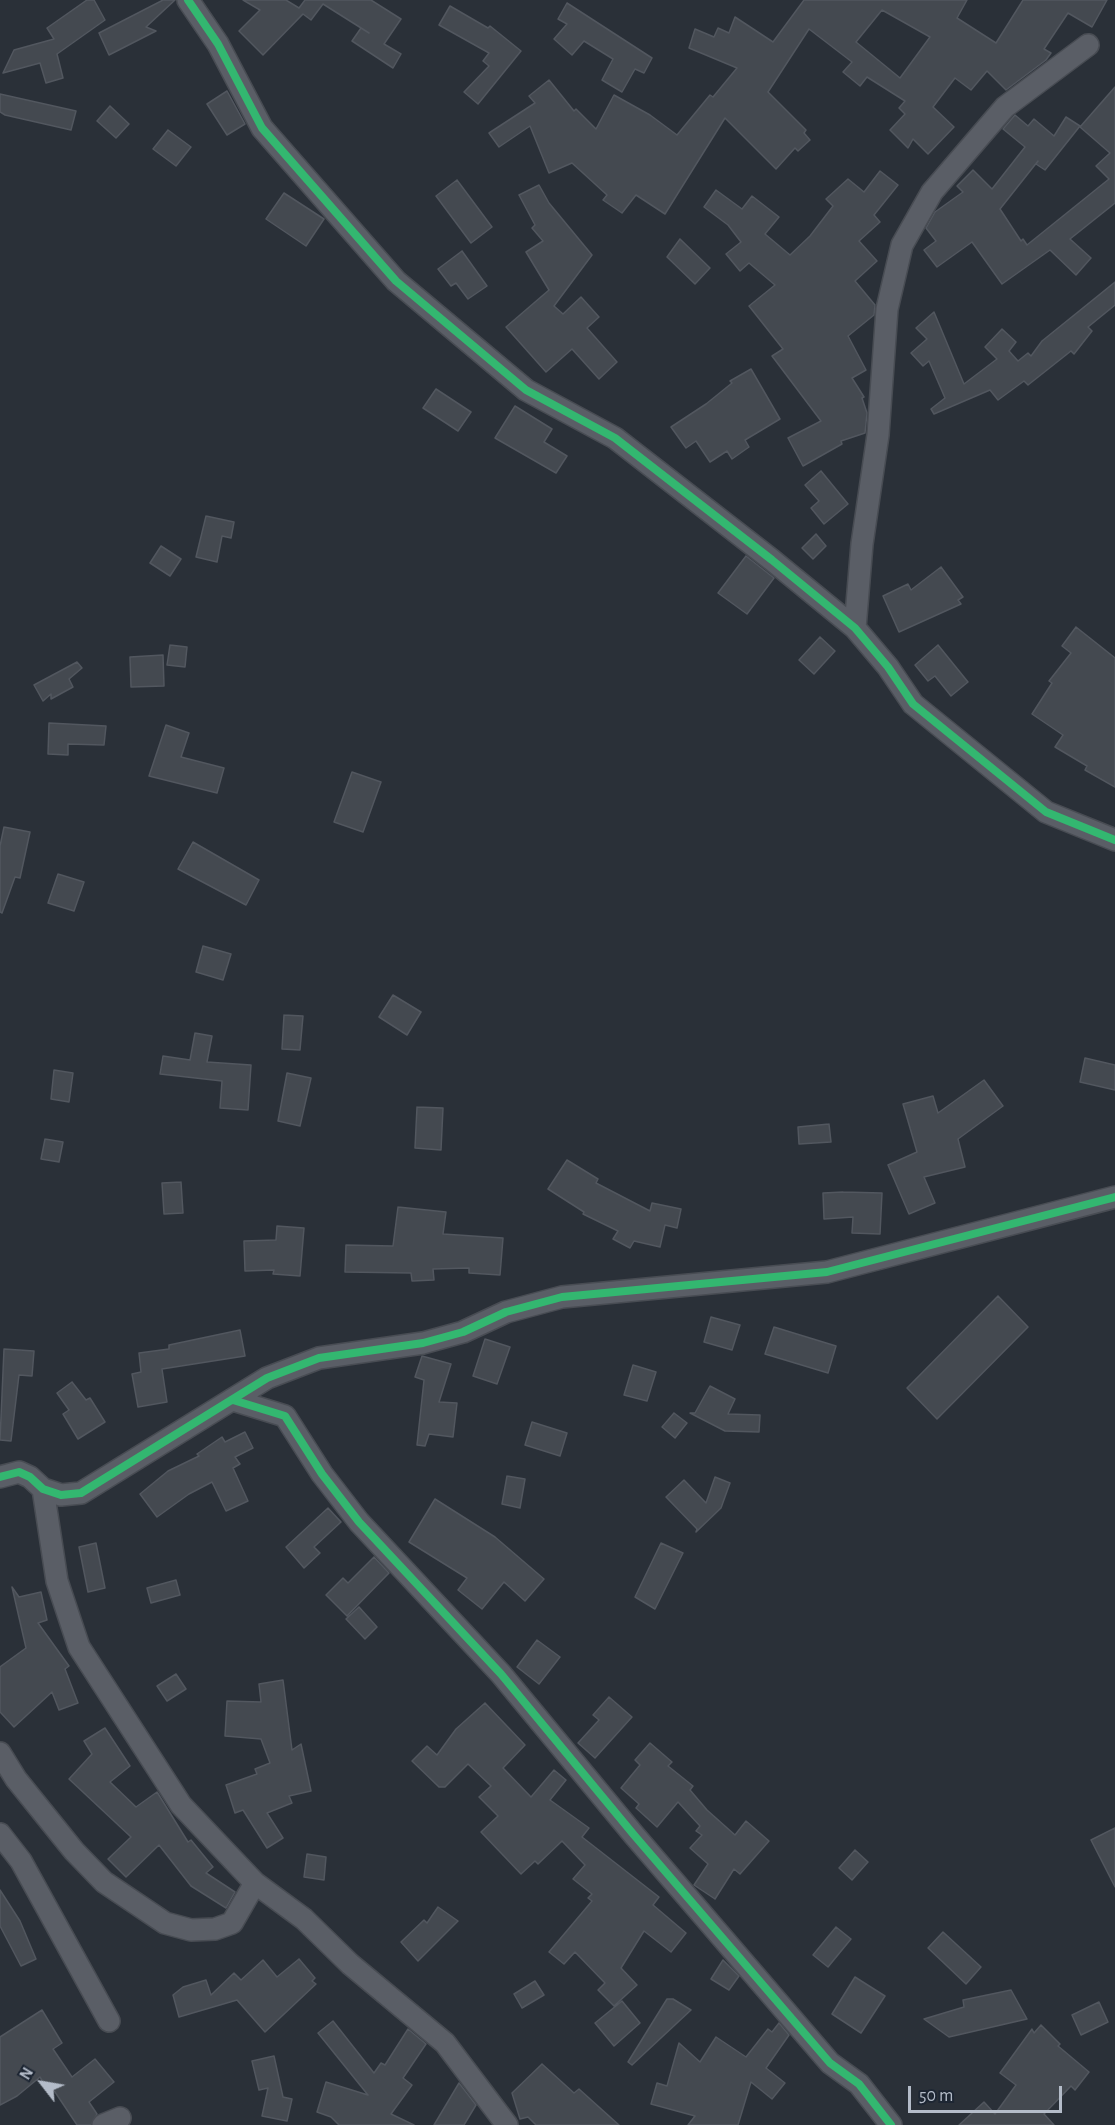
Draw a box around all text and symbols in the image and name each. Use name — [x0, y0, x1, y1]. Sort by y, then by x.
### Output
north arrow — [12, 2053, 72, 2113]
text: N — [17, 2065, 36, 2083]
scale bar — [911, 2074, 1066, 2112]
text: 50 m — [919, 2087, 953, 2105]

